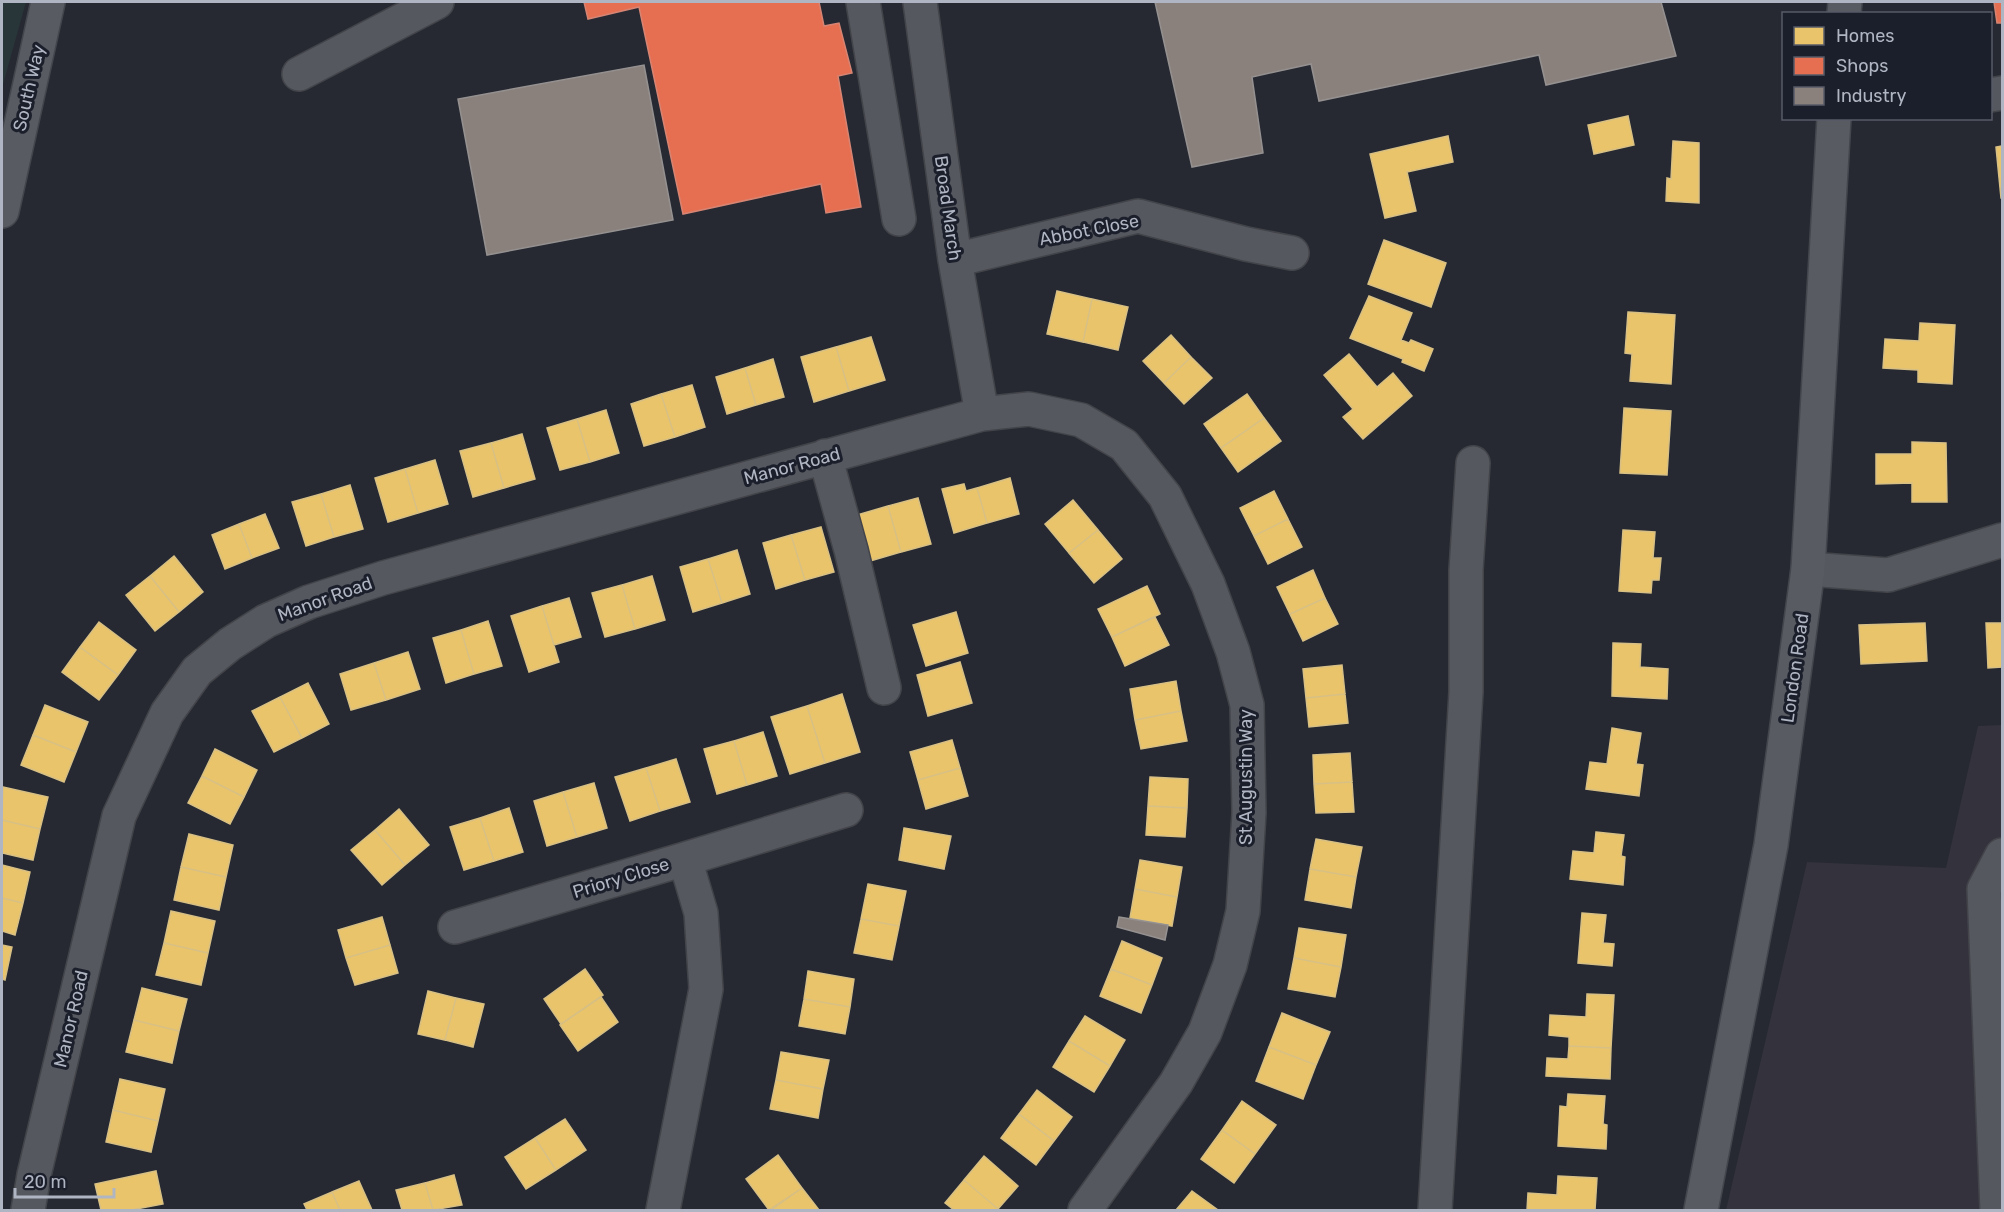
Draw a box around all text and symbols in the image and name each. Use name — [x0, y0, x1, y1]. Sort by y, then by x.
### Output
legend — [1782, 12, 1992, 120]
text: Homes — [1836, 25, 1894, 47]
street label: South Way — [8, 43, 50, 133]
text: Shops — [1836, 55, 1888, 77]
text: Industry — [1836, 85, 1906, 107]
street label: Broad March — [930, 154, 966, 262]
street label: Abbot Close — [1037, 210, 1141, 250]
street label: Manor Road — [741, 443, 843, 489]
street label: Manor Road — [275, 572, 375, 626]
street label: London Road — [1776, 612, 1814, 724]
street label: St Augustin Way — [1235, 709, 1257, 845]
street label: Priory Close — [570, 853, 672, 903]
street label: Manor Road — [49, 968, 93, 1070]
scale bar — [15, 1161, 114, 1199]
text: 20 m — [24, 1171, 66, 1193]

